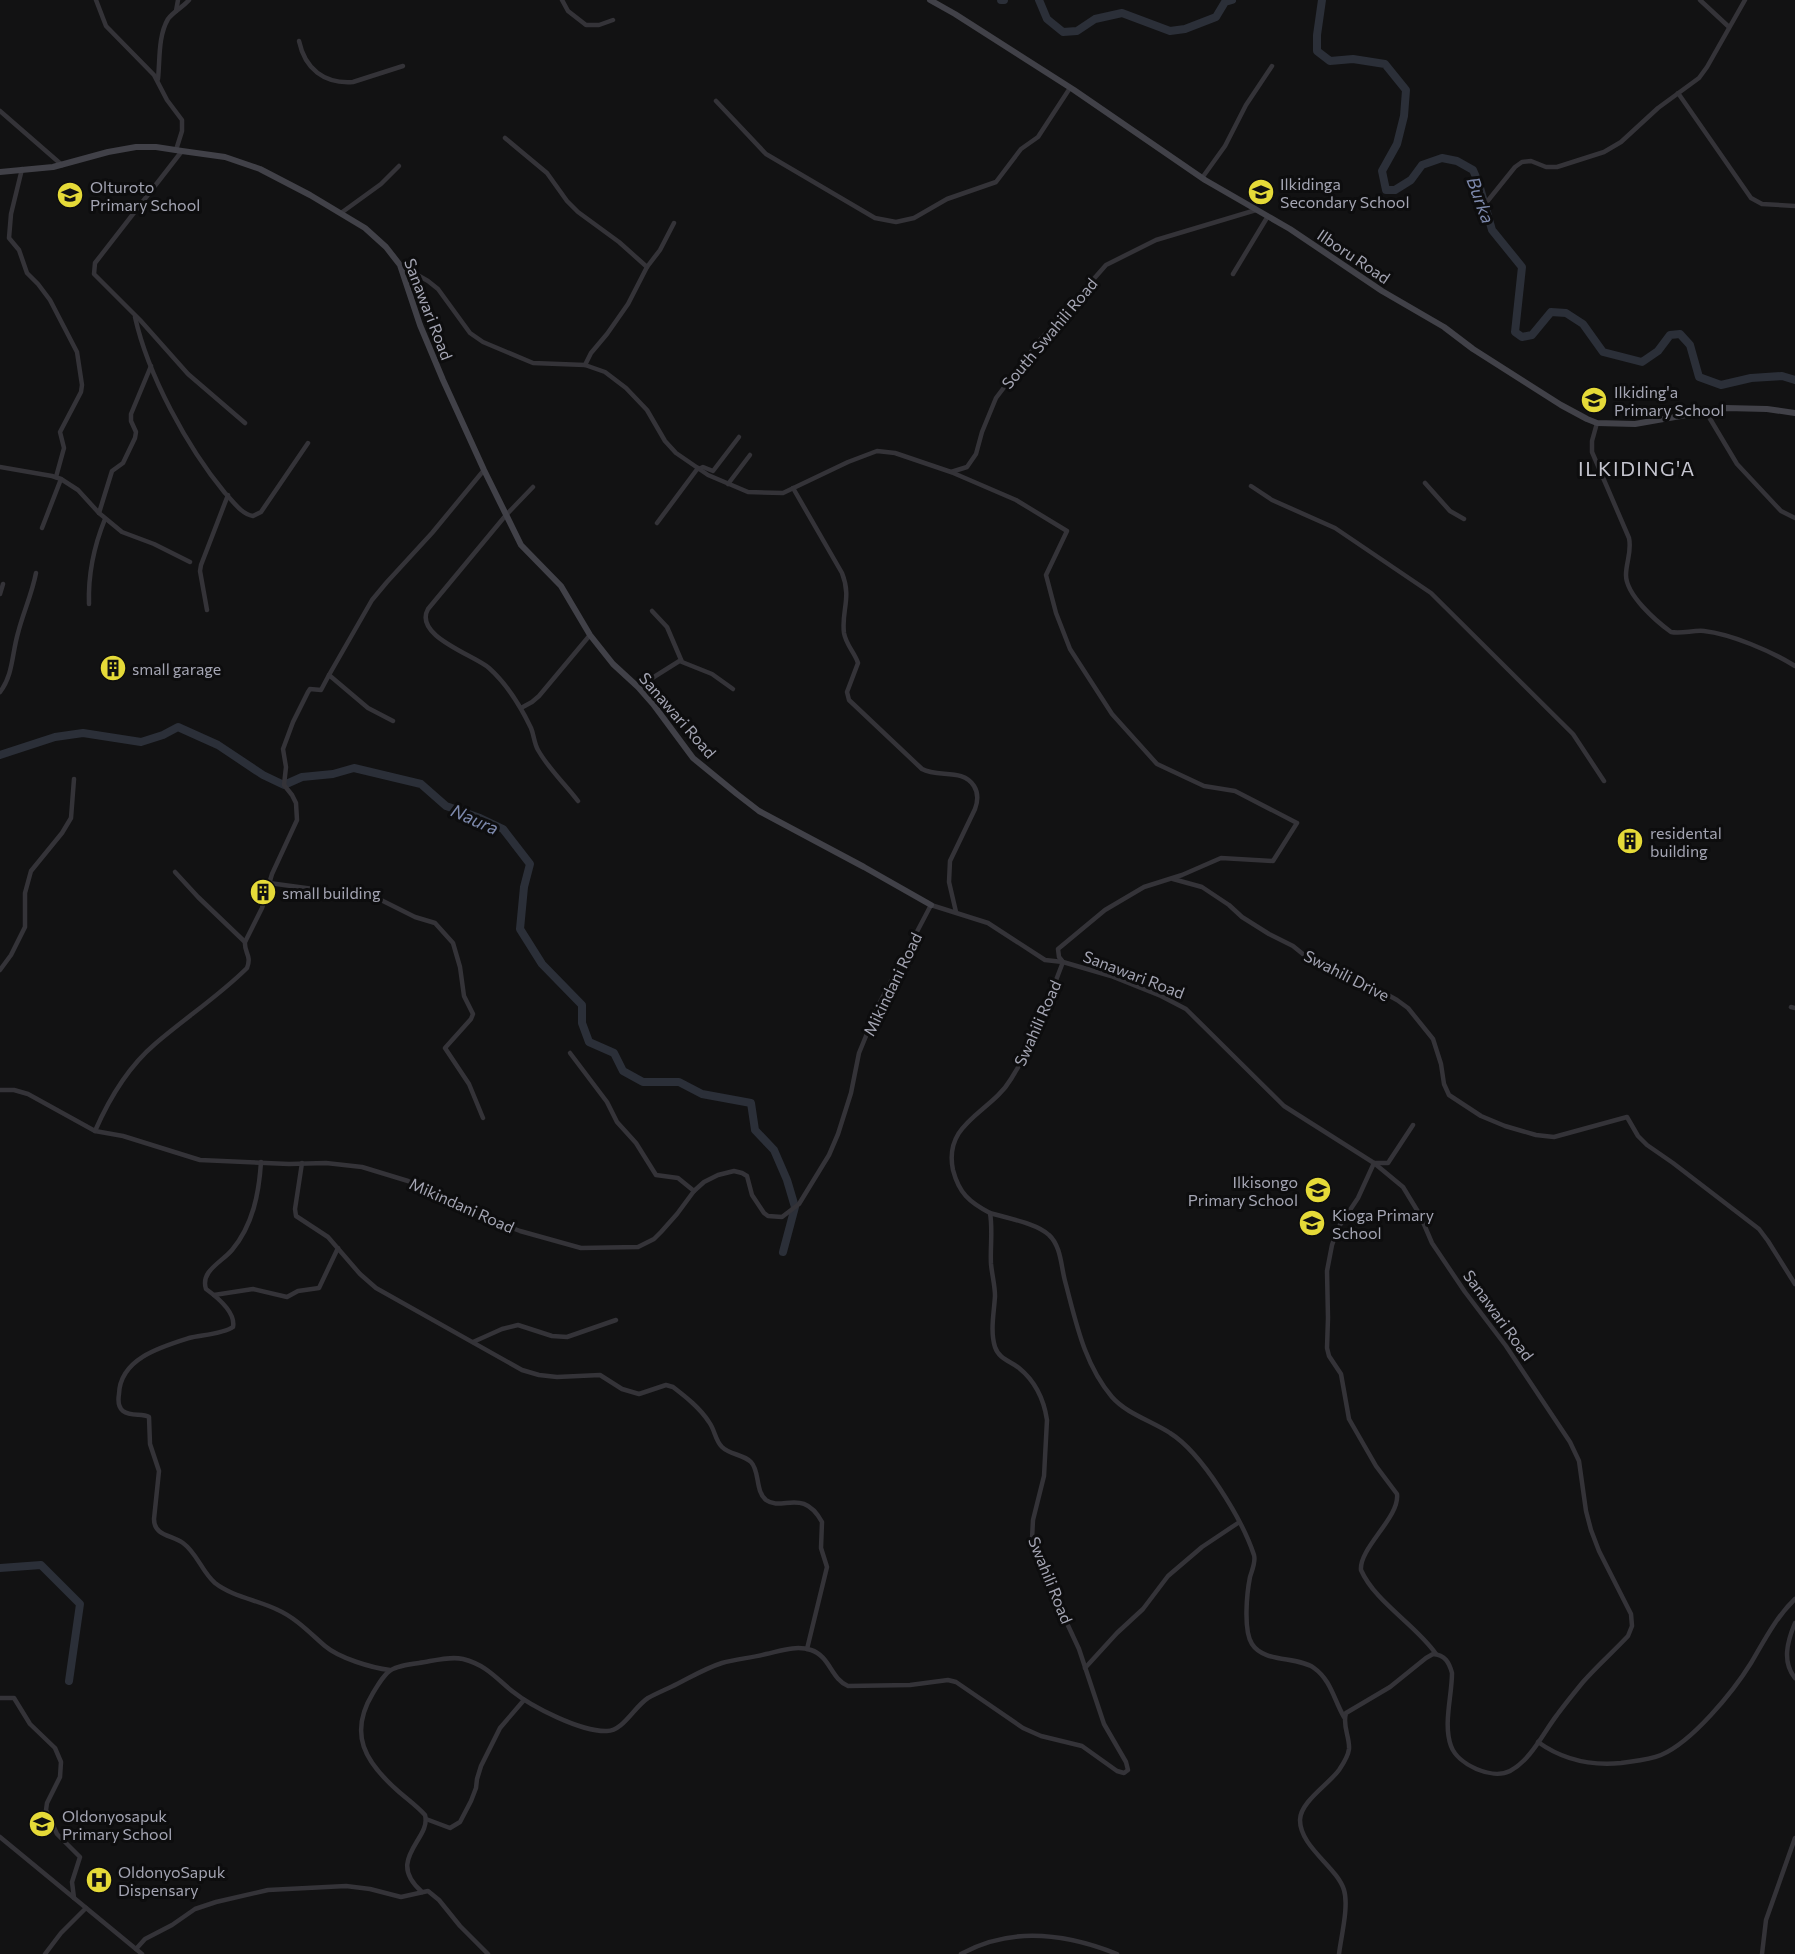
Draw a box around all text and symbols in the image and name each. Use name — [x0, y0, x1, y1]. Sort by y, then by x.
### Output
place label: Ilkidinga Secondary School — [1280, 174, 1409, 211]
water label: Burka — [1462, 174, 1500, 226]
place label: Olturoto Primary School — [90, 177, 200, 214]
school or university icon: Ilkidinga Secondary School — [1246, 177, 1276, 207]
school or university icon: Olturoto Primary School — [55, 180, 85, 210]
street label: Ilboru Road — [1314, 225, 1394, 287]
street label: Sanawari Road — [401, 256, 457, 362]
street label: South Swahili Road — [997, 274, 1101, 392]
place label: Ilkiding'a Primary School — [1614, 382, 1724, 419]
school or university icon: Ilkiding'a Primary School — [1579, 385, 1609, 415]
district label: ILKIDING'A — [1578, 456, 1696, 480]
building icon: small garage — [98, 653, 128, 683]
place label: small garage — [132, 659, 221, 678]
street label: Sanawari Road — [636, 668, 720, 762]
water label: Naura — [448, 799, 502, 839]
place label: residental building — [1650, 823, 1722, 860]
building icon: residental building — [1615, 826, 1645, 856]
building icon: small building — [248, 877, 278, 907]
place label: small building — [282, 883, 381, 902]
street label: Mikindani Road — [859, 929, 925, 1039]
street label: Swahili Drive — [1301, 945, 1393, 1005]
street label: Sanawari Road — [1081, 946, 1187, 1002]
street label: Swahili Road — [1010, 977, 1064, 1069]
place label: Ilkisongo Primary School — [1188, 1172, 1298, 1209]
street label: Mikindani Road — [407, 1173, 517, 1237]
school or university icon: Ilkisongo Primary School — [1303, 1175, 1333, 1205]
place label: Kioga Primary School — [1332, 1205, 1434, 1242]
school or university icon: Kioga Primary School — [1297, 1208, 1327, 1238]
street label: Sanawari Road — [1460, 1266, 1538, 1364]
street label: Swahili Road — [1025, 1534, 1077, 1626]
place label: Oldonyosapuk Primary School — [62, 1806, 172, 1843]
school or university icon: Oldonyosapuk Primary School — [27, 1809, 57, 1839]
place label: OldonyoSapuk Dispensary — [118, 1862, 226, 1899]
hospital icon: OldonyoSapuk Dispensary — [84, 1865, 114, 1895]

